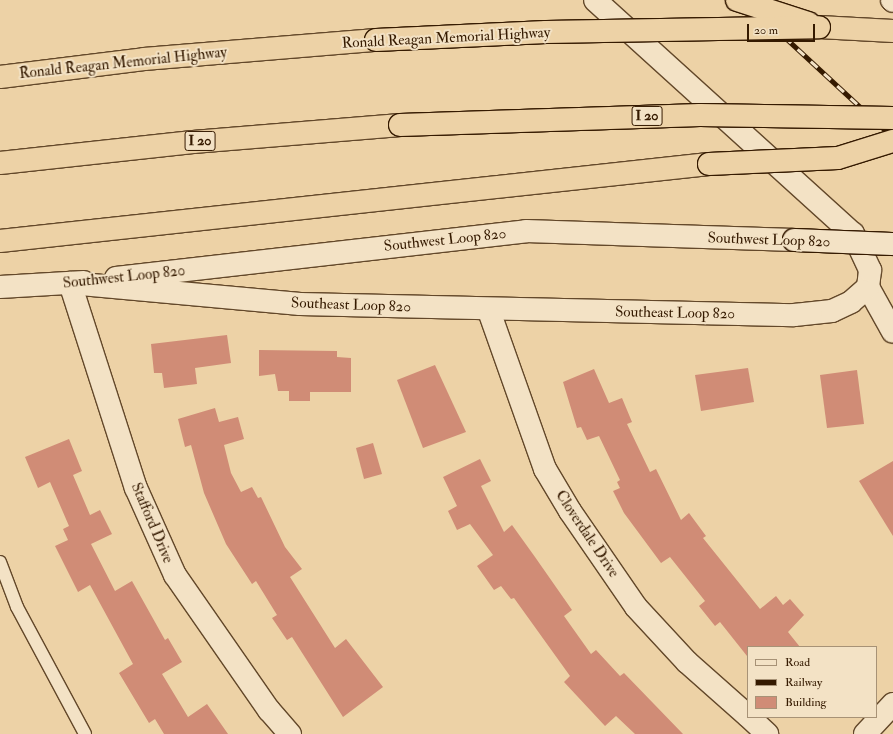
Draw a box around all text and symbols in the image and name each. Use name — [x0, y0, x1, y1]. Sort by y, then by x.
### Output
scale bar — [749, 16, 817, 42]
text: 20 m — [754, 23, 778, 38]
street label: Ronald Reagan Memorial Highway — [341, 24, 551, 52]
street label: Ronald Reagan Memorial Highway — [18, 43, 228, 83]
road number: I 20 — [631, 104, 663, 128]
road number: I 20 — [184, 129, 216, 153]
street label: Southwest Loop 820 — [383, 225, 507, 255]
street label: Southwest Loop 820 — [707, 229, 831, 251]
street label: Southwest Loop 820 — [62, 262, 186, 292]
street label: Southeast Loop 820 — [291, 294, 411, 316]
street label: Southeast Loop 820 — [615, 303, 735, 323]
street label: Stafford Drive — [127, 480, 177, 566]
street label: Cloverdale Drive — [551, 487, 623, 581]
legend — [747, 646, 877, 718]
text: Road — [785, 655, 810, 670]
text: Railway — [785, 675, 822, 690]
text: Building — [785, 695, 826, 710]

